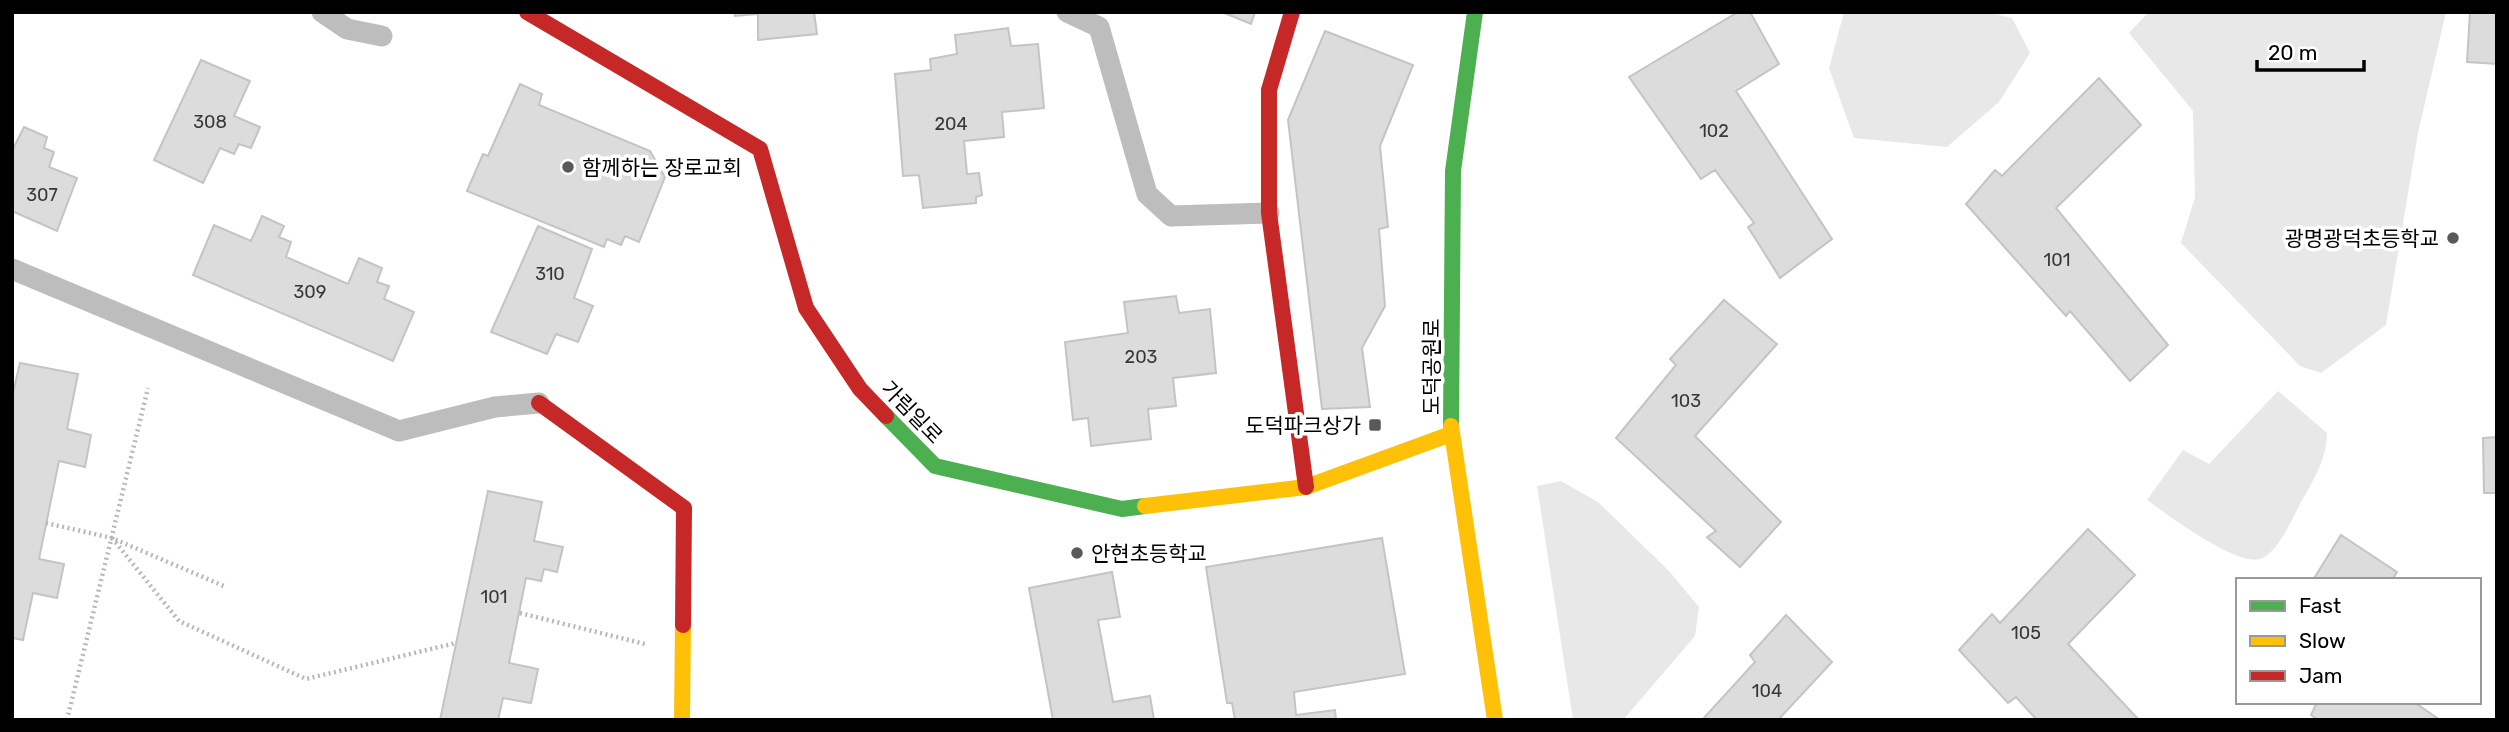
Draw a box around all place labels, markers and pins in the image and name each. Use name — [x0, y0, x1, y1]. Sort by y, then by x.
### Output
place label: 함께하는 장로교회 — [582, 155, 742, 180]
marker: 함께하는 장로교회 — [560, 159, 576, 175]
place label: 광명광덕초등학교 — [2284, 226, 2439, 251]
marker: 광명광덕초등학교 — [2445, 230, 2461, 246]
place label: 도덕파크상가 — [1245, 413, 1361, 438]
marker: 도덕파크상가 — [1367, 417, 1383, 433]
place label: 안현초등학교 — [1091, 541, 1207, 566]
marker: 안현초등학교 — [1069, 545, 1085, 561]

